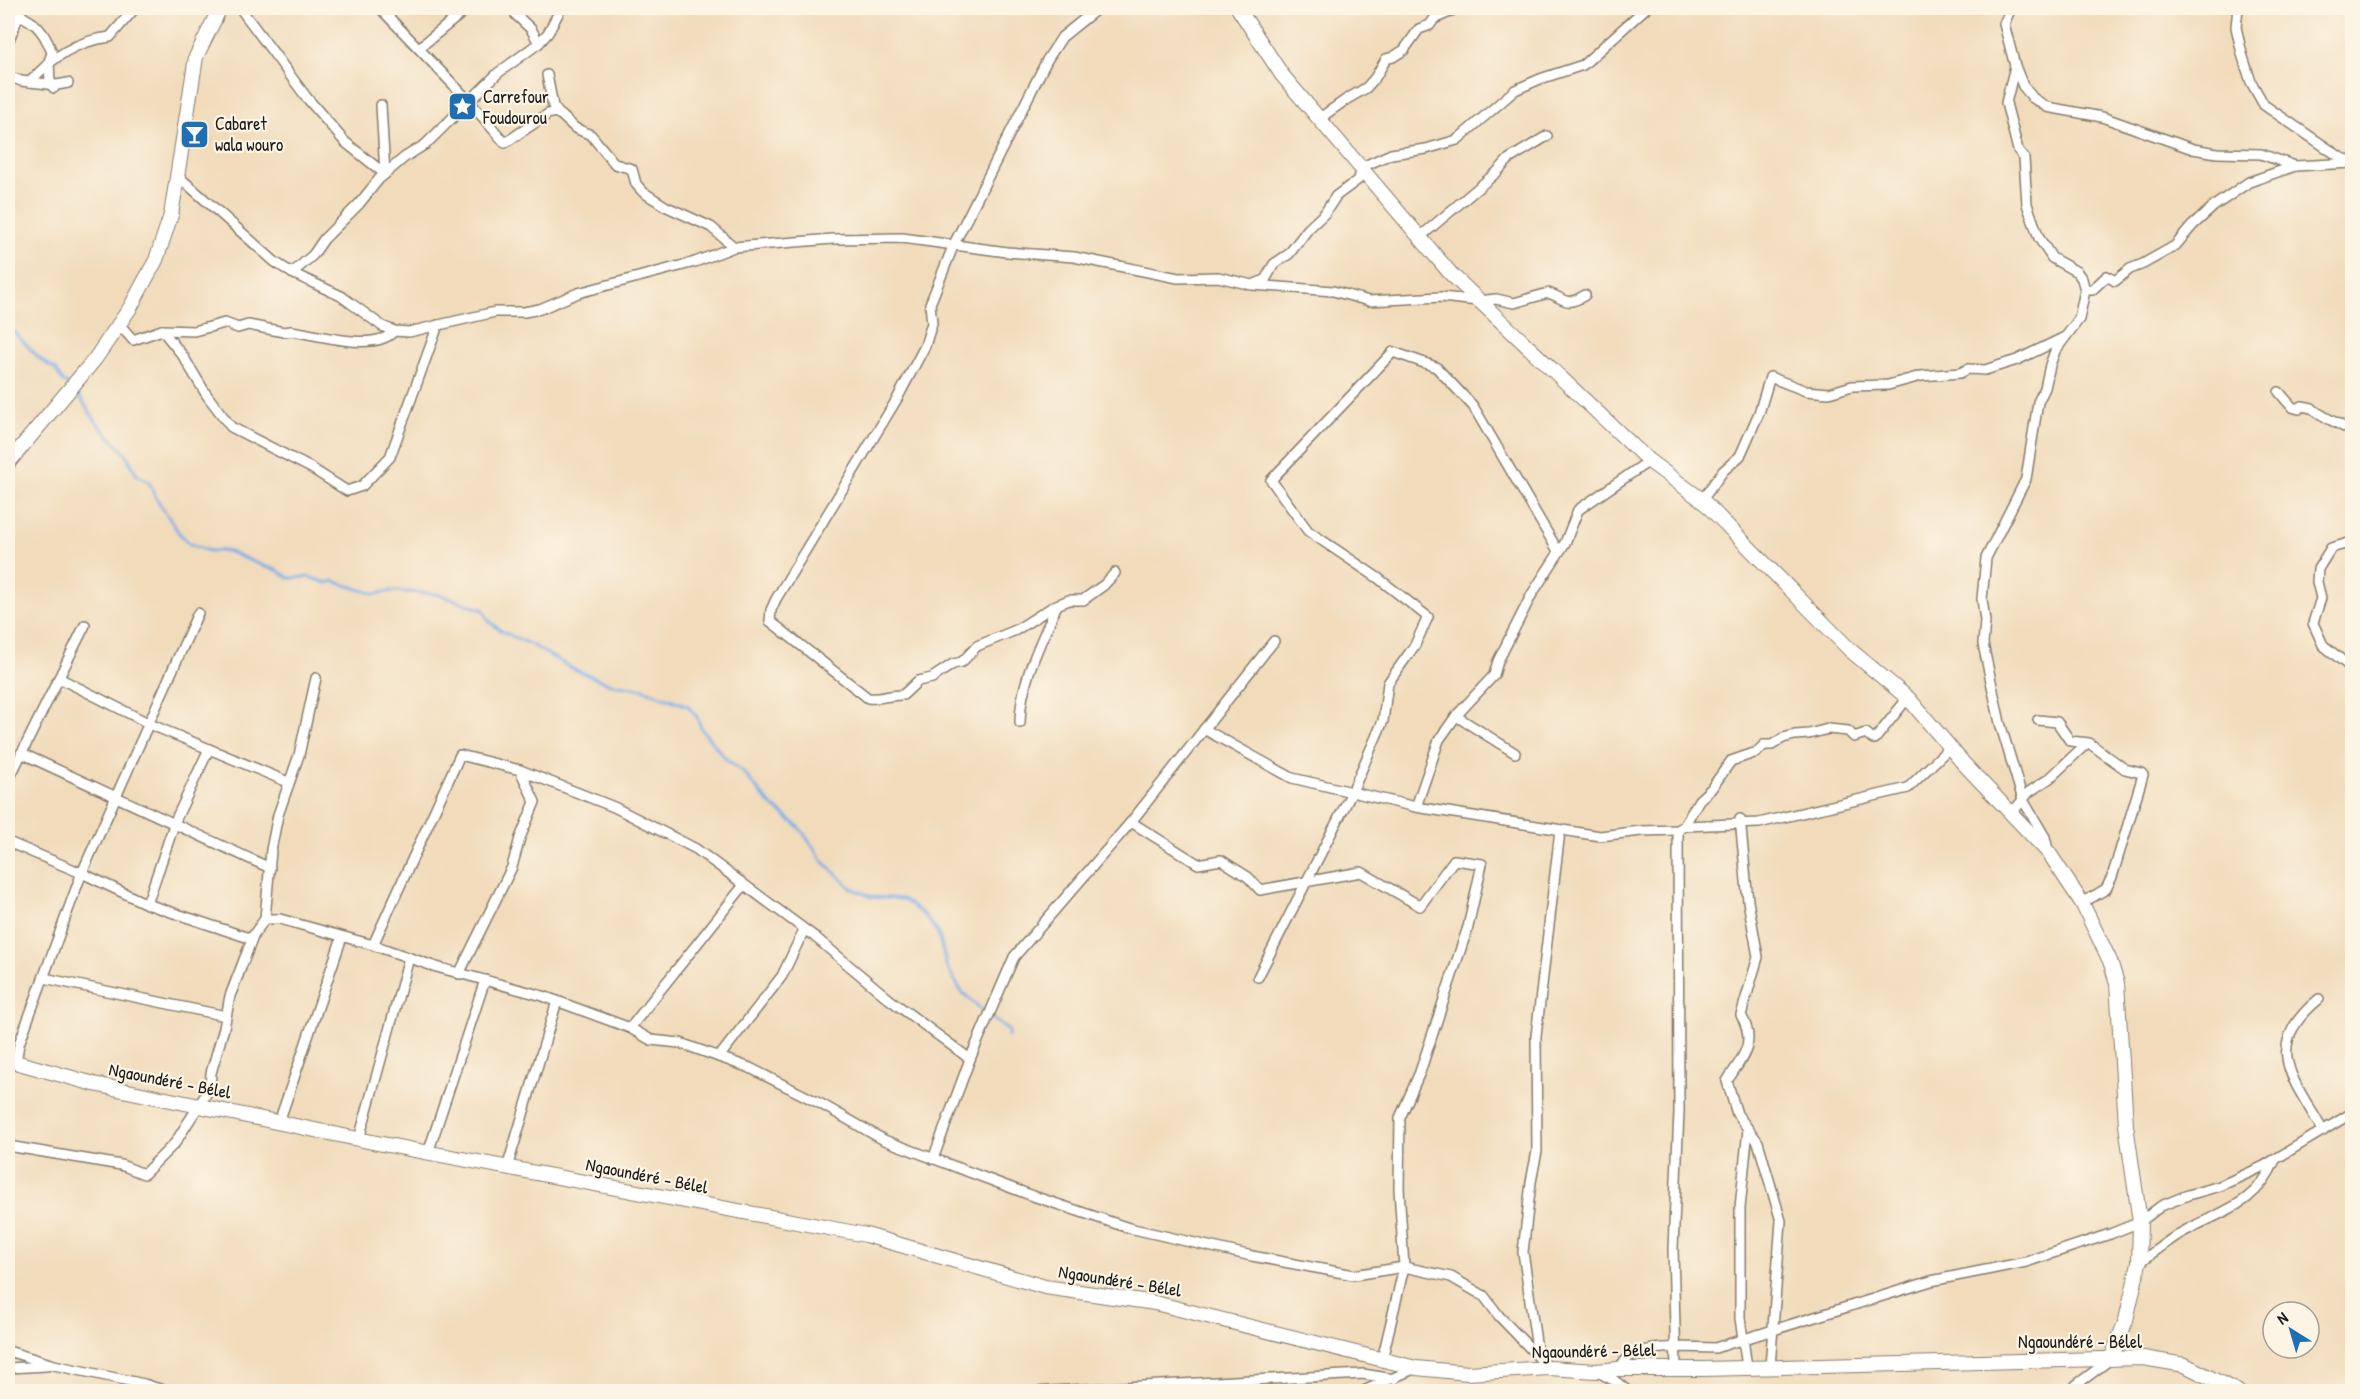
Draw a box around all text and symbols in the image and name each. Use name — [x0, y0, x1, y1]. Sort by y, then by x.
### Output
place label: Carrefour Foudourou — [482, 84, 549, 130]
place icon: Carrefour Foudourou — [446, 91, 478, 123]
place label: Cabaret wala wouro — [215, 111, 283, 157]
bar icon: Cabaret wala wouro — [178, 118, 210, 150]
street label: Ngaoundéré - Bélel — [107, 1056, 234, 1105]
street label: Ngaoundéré - Bélel — [584, 1151, 711, 1200]
street label: Ngaoundéré - Bélel — [1057, 1258, 1184, 1303]
north arrow — [2261, 1300, 2321, 1360]
text: N — [2272, 1306, 2292, 1329]
street label: Ngaoundéré - Bélel — [2018, 1329, 2142, 1354]
street label: Ngaoundéré - Bélel — [1532, 1337, 1656, 1364]

